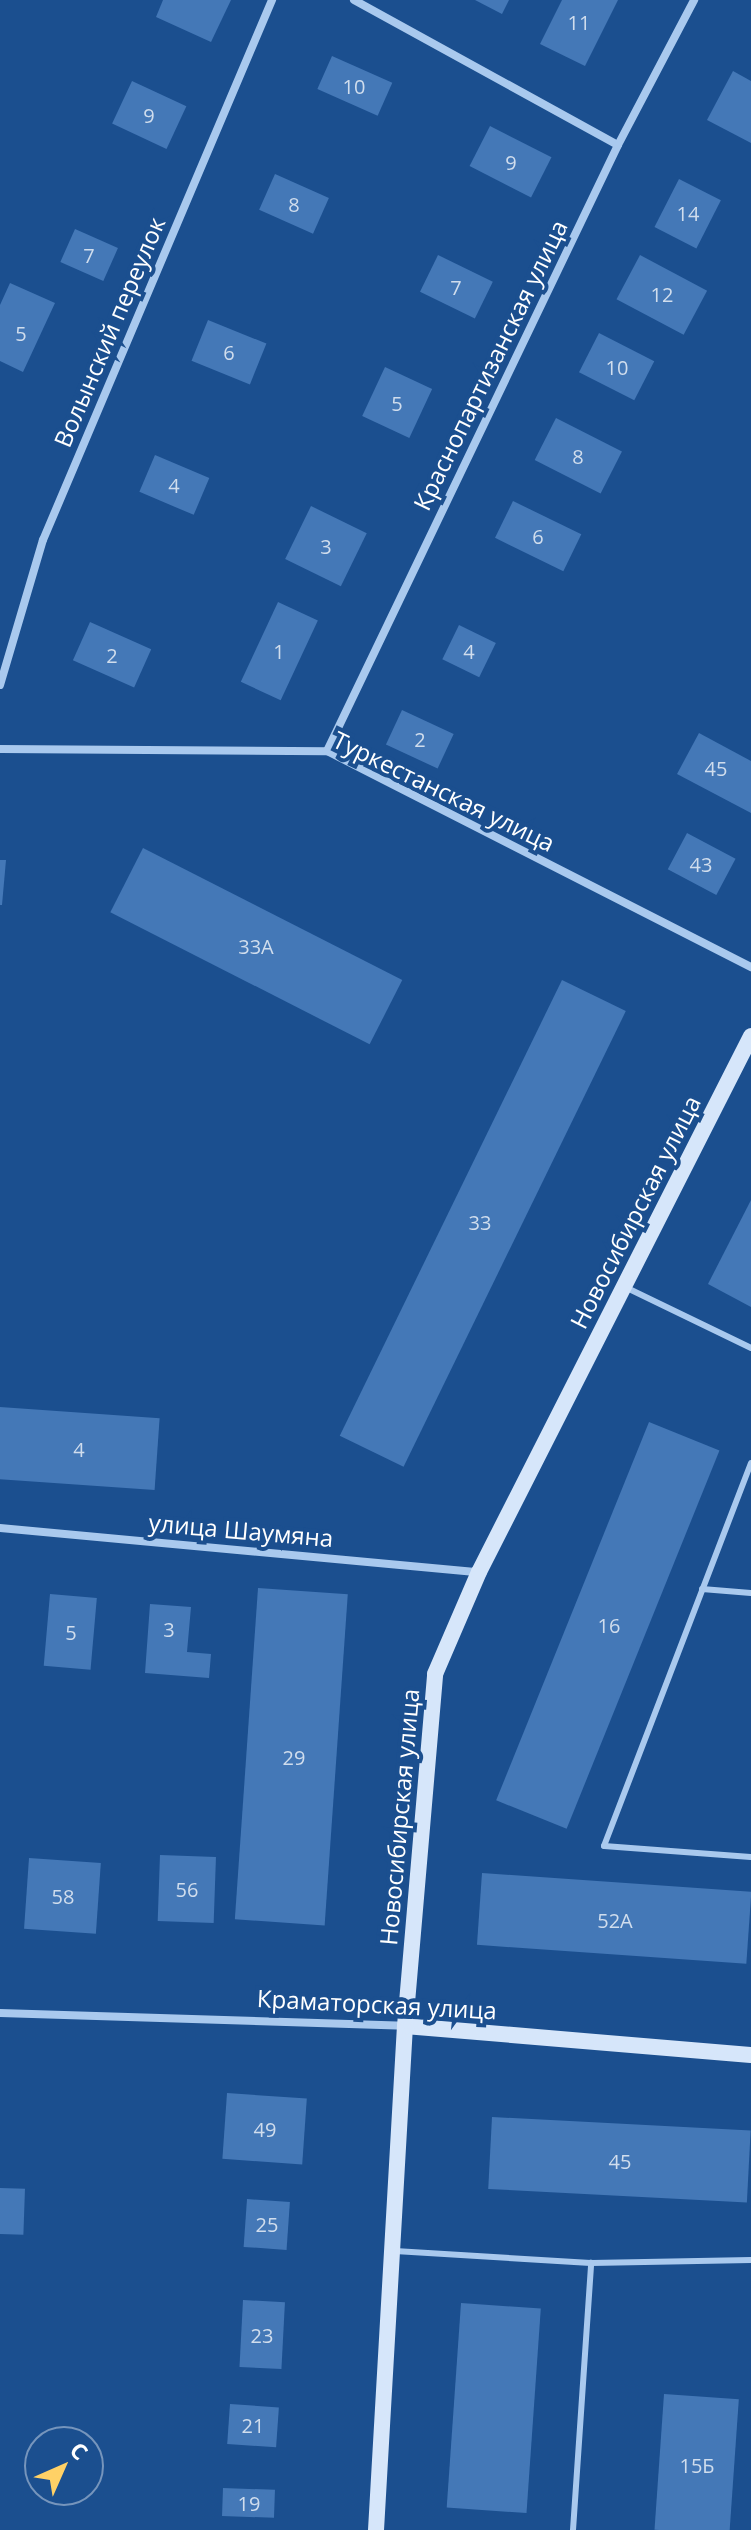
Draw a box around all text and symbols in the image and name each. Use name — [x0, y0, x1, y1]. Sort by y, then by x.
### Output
house number: 11 — [568, 10, 590, 34]
house number: 10 — [343, 74, 365, 98]
house number: 9 — [143, 103, 155, 127]
house number: 9 — [505, 150, 517, 174]
house number: 8 — [288, 192, 300, 216]
house number: 14 — [677, 201, 699, 225]
street label: Волынский переулок — [47, 213, 171, 451]
street label: Краснопартизанская улица — [407, 215, 573, 515]
house number: 7 — [83, 243, 95, 267]
house number: 7 — [450, 275, 462, 299]
house number: 12 — [651, 282, 673, 306]
house number: 5 — [15, 321, 27, 345]
house number: 6 — [223, 340, 235, 364]
house number: 10 — [606, 355, 628, 379]
house number: 5 — [391, 391, 403, 415]
house number: 8 — [572, 444, 584, 468]
house number: 4 — [168, 473, 180, 497]
house number: 6 — [532, 524, 544, 548]
house number: 3 — [320, 534, 332, 558]
house number: 1 — [273, 639, 285, 663]
house number: 4 — [463, 639, 475, 663]
house number: 2 — [106, 643, 118, 667]
street label: Туркестанская улица — [328, 725, 560, 857]
house number: 2 — [414, 727, 426, 751]
house number: 45 — [705, 756, 727, 780]
house number: 43 — [690, 852, 712, 876]
house number: 33А — [238, 934, 274, 958]
street label: Новосибирская улица — [564, 1091, 706, 1333]
house number: 33 — [469, 1210, 491, 1234]
house number: 4 — [73, 1437, 85, 1461]
street label: улица Шаумяна — [148, 1508, 334, 1552]
house number: 16 — [598, 1613, 620, 1637]
house number: 3 — [163, 1617, 175, 1641]
house number: 5 — [65, 1620, 77, 1644]
street label: Новосибирская улица — [373, 1688, 425, 1946]
house number: 29 — [283, 1745, 305, 1769]
house number: 56 — [176, 1877, 198, 1901]
house number: 58 — [52, 1884, 74, 1908]
house number: 52А — [597, 1908, 633, 1932]
street label: Краматорская улица — [256, 1983, 498, 2025]
house number: 49 — [254, 2117, 276, 2141]
house number: 45 — [609, 2149, 631, 2173]
house number: 25 — [256, 2212, 278, 2236]
house number: 23 — [251, 2323, 273, 2347]
house number: 21 — [242, 2413, 264, 2437]
north arrow — [24, 2426, 104, 2506]
text: С — [64, 2435, 95, 2466]
house number: 15Б — [679, 2453, 715, 2477]
house number: 19 — [238, 2491, 260, 2515]

